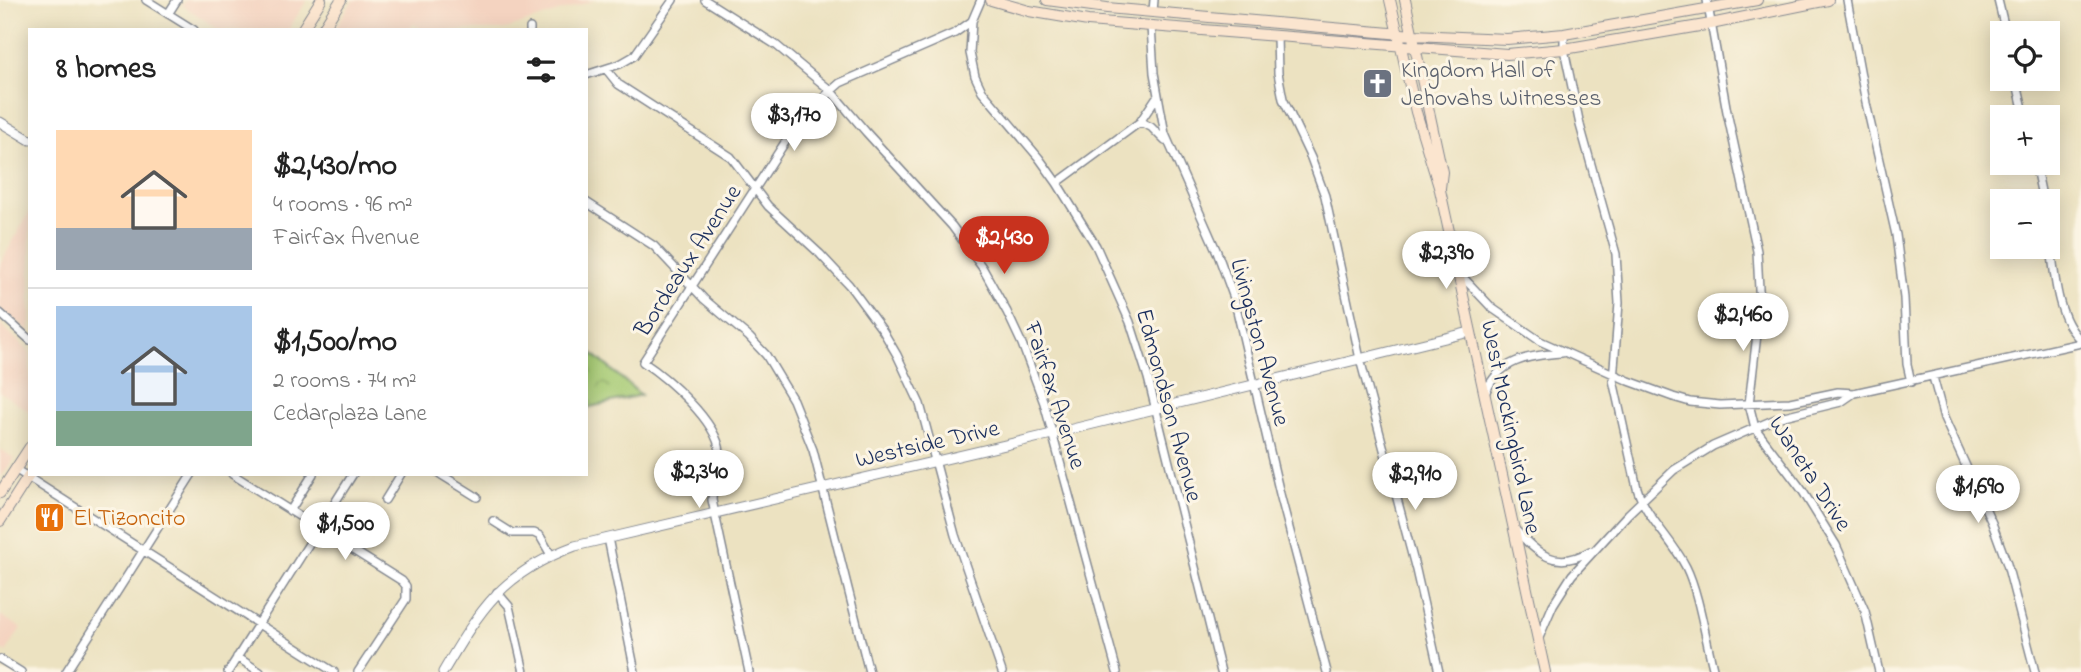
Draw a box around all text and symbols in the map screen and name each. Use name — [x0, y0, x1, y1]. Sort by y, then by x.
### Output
map controls — [1990, 21, 2060, 259]
button: locate — [1990, 21, 2060, 91]
text: 8 homes — [56, 48, 157, 92]
icon: filters — [522, 51, 560, 89]
place label: Kingdom Hall of Jehovahs Witnesses — [1401, 54, 1601, 117]
church icon: Kingdom Hall of Jehovahs Witnesses — [1361, 66, 1395, 100]
pin: $3,170 — [737, 94, 851, 153]
text: $3,170 — [767, 99, 821, 132]
button: + — [1990, 105, 2060, 175]
text: $2,430/mo — [273, 145, 397, 189]
icon: home — [112, 158, 196, 242]
street label: Bordeaux Avenue — [626, 178, 752, 345]
text: 4 rooms · 96 m² — [273, 189, 413, 222]
button: − — [1990, 189, 2060, 259]
pin: $2,430 — [947, 216, 1061, 276]
text: Fairfax Avenue — [273, 222, 420, 255]
text: $2,430 — [975, 222, 1033, 255]
pin: $2,390 — [1389, 232, 1503, 291]
text: $2,390 — [1418, 237, 1474, 270]
street label: Livingston Avenue — [1219, 255, 1298, 430]
pin: $2,460 — [1686, 294, 1800, 353]
text: $2,460 — [1714, 299, 1772, 332]
street label: Edmondson Avenue — [1125, 305, 1210, 506]
street label: Fairfax Avenue — [1013, 317, 1094, 474]
street label: West Mockingbird Lane — [1470, 317, 1549, 538]
text: $1,500/mo — [273, 321, 397, 365]
icon: home — [112, 334, 196, 418]
text: 2 rooms · 74 m² — [273, 365, 417, 398]
text: Cedarplaza Lane — [273, 398, 427, 431]
street label: Waneta Drive — [1758, 410, 1859, 539]
street label: Westside Drive — [852, 412, 1003, 479]
pin: $2,340 — [642, 450, 756, 510]
pin: $2,910 — [1358, 452, 1472, 512]
text: $2,340 — [670, 456, 728, 489]
text: $2,910 — [1388, 458, 1442, 491]
pin: $1,690 — [1921, 466, 2035, 525]
text: $1,690 — [1952, 471, 2004, 504]
restaurant icon: El Tizoncito — [33, 500, 67, 534]
place label: El Tizoncito — [73, 502, 186, 537]
pin: $1,500 — [288, 503, 402, 562]
text: $1,500 — [316, 508, 374, 541]

